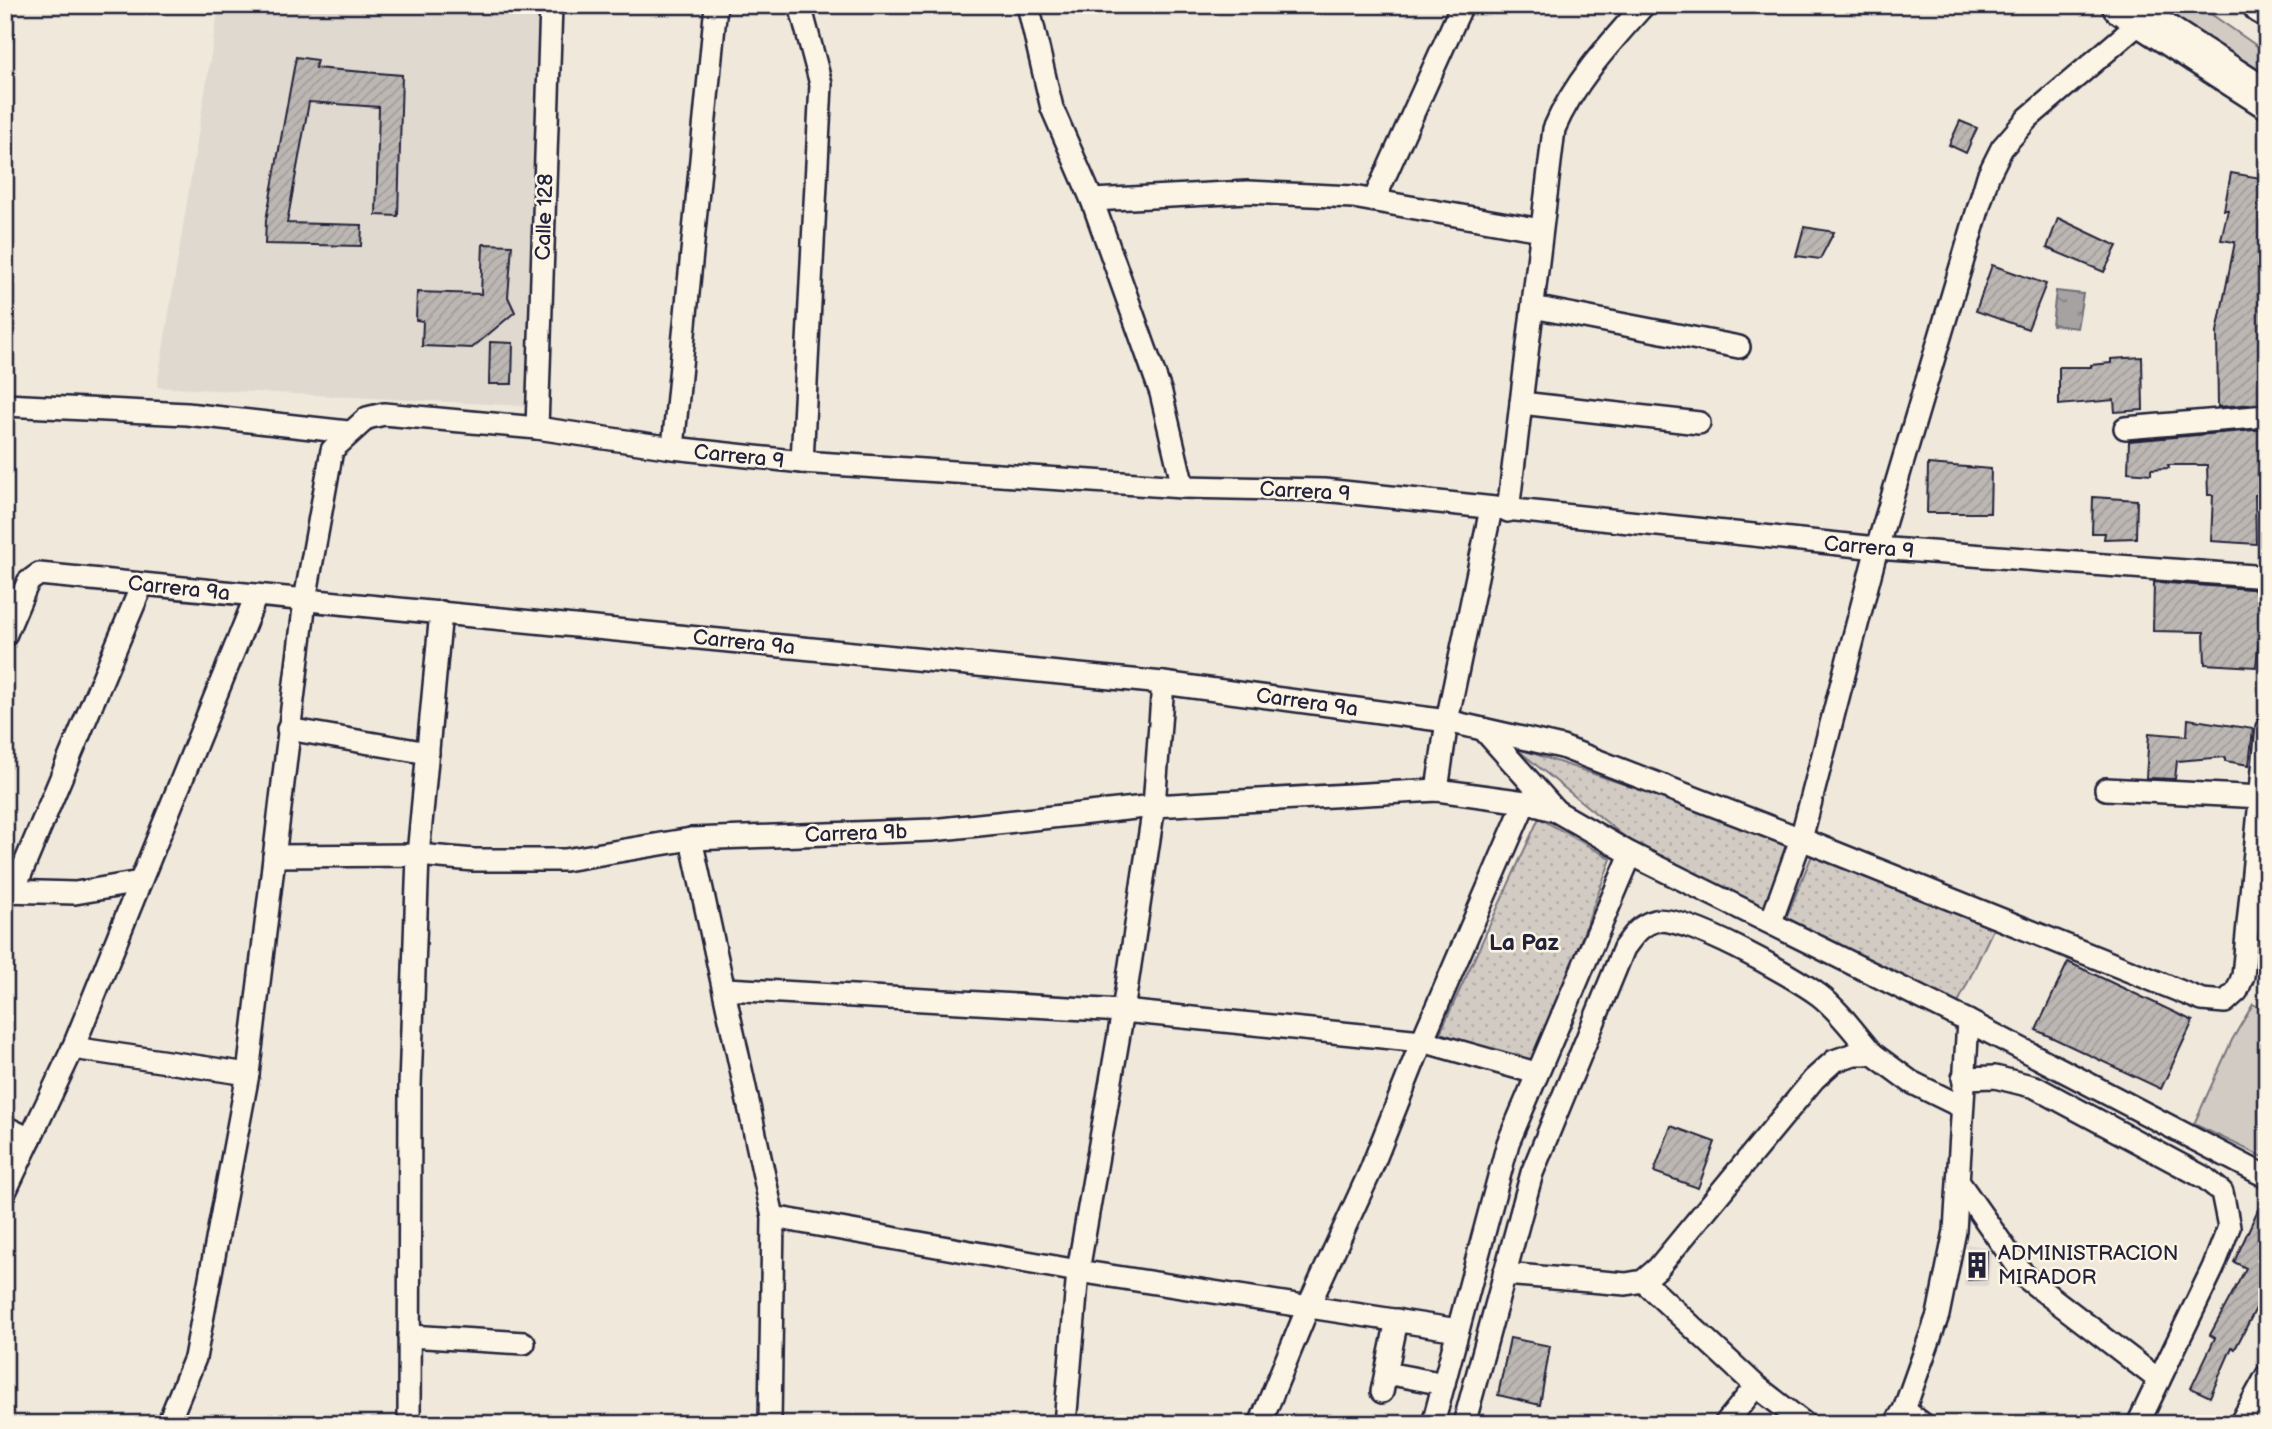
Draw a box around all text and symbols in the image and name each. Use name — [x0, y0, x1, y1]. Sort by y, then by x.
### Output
street label: Calle 128 — [530, 173, 559, 261]
street label: Carrera 9 — [692, 439, 785, 474]
street label: Carrera 9 — [1259, 477, 1351, 506]
street label: Carrera 9 — [1823, 531, 1915, 564]
street label: Carrera 9a — [127, 571, 231, 606]
street label: Carrera 9a — [692, 625, 796, 660]
street label: Carrera 9a — [1254, 683, 1360, 722]
street label: Carrera 9b — [804, 819, 908, 848]
district label: La Paz — [1489, 929, 1559, 957]
place label: ADMINISTRACION MIRADOR — [1998, 1241, 2178, 1290]
building icon: ADMINISTRACION MIRADOR — [1962, 1250, 1992, 1280]

